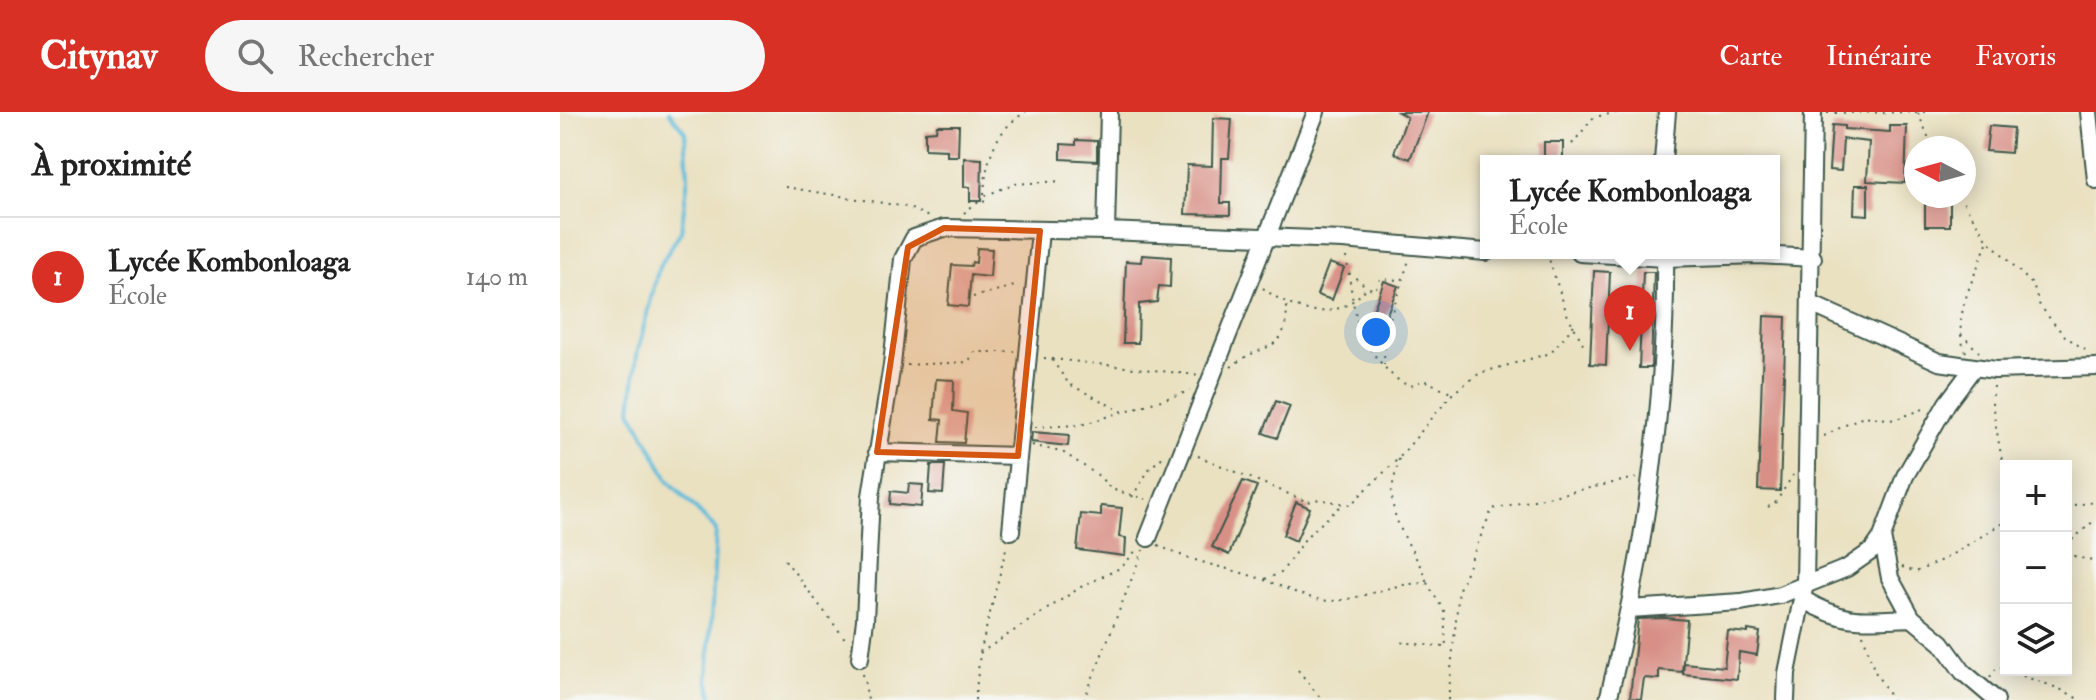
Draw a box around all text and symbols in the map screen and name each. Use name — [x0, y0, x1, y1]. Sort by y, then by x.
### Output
search box — [205, 20, 765, 92]
text: Citynav — [40, 32, 157, 80]
icon: search — [233, 34, 277, 78]
text: Rechercher — [297, 38, 434, 75]
text: Carte — [1719, 39, 1782, 74]
text: Itinéraire — [1826, 39, 1931, 74]
text: Favoris — [1975, 39, 2056, 74]
north arrow — [1904, 136, 1976, 208]
text: À proximité — [32, 143, 191, 186]
popup — [1480, 155, 1780, 259]
text: Lycée Kombonloaga — [1509, 173, 1751, 210]
text: École — [1509, 210, 1568, 242]
text: Lycée Kombonloaga — [108, 243, 350, 280]
text: 1 — [53, 261, 63, 293]
text: 140 m — [466, 261, 528, 293]
text: École — [108, 280, 167, 312]
pin: 1 — [1604, 285, 1656, 351]
your location — [1356, 312, 1396, 352]
map controls — [2000, 460, 2072, 676]
button: + — [2000, 460, 2072, 532]
button: − — [2000, 532, 2072, 604]
button: layers — [2000, 604, 2072, 676]

